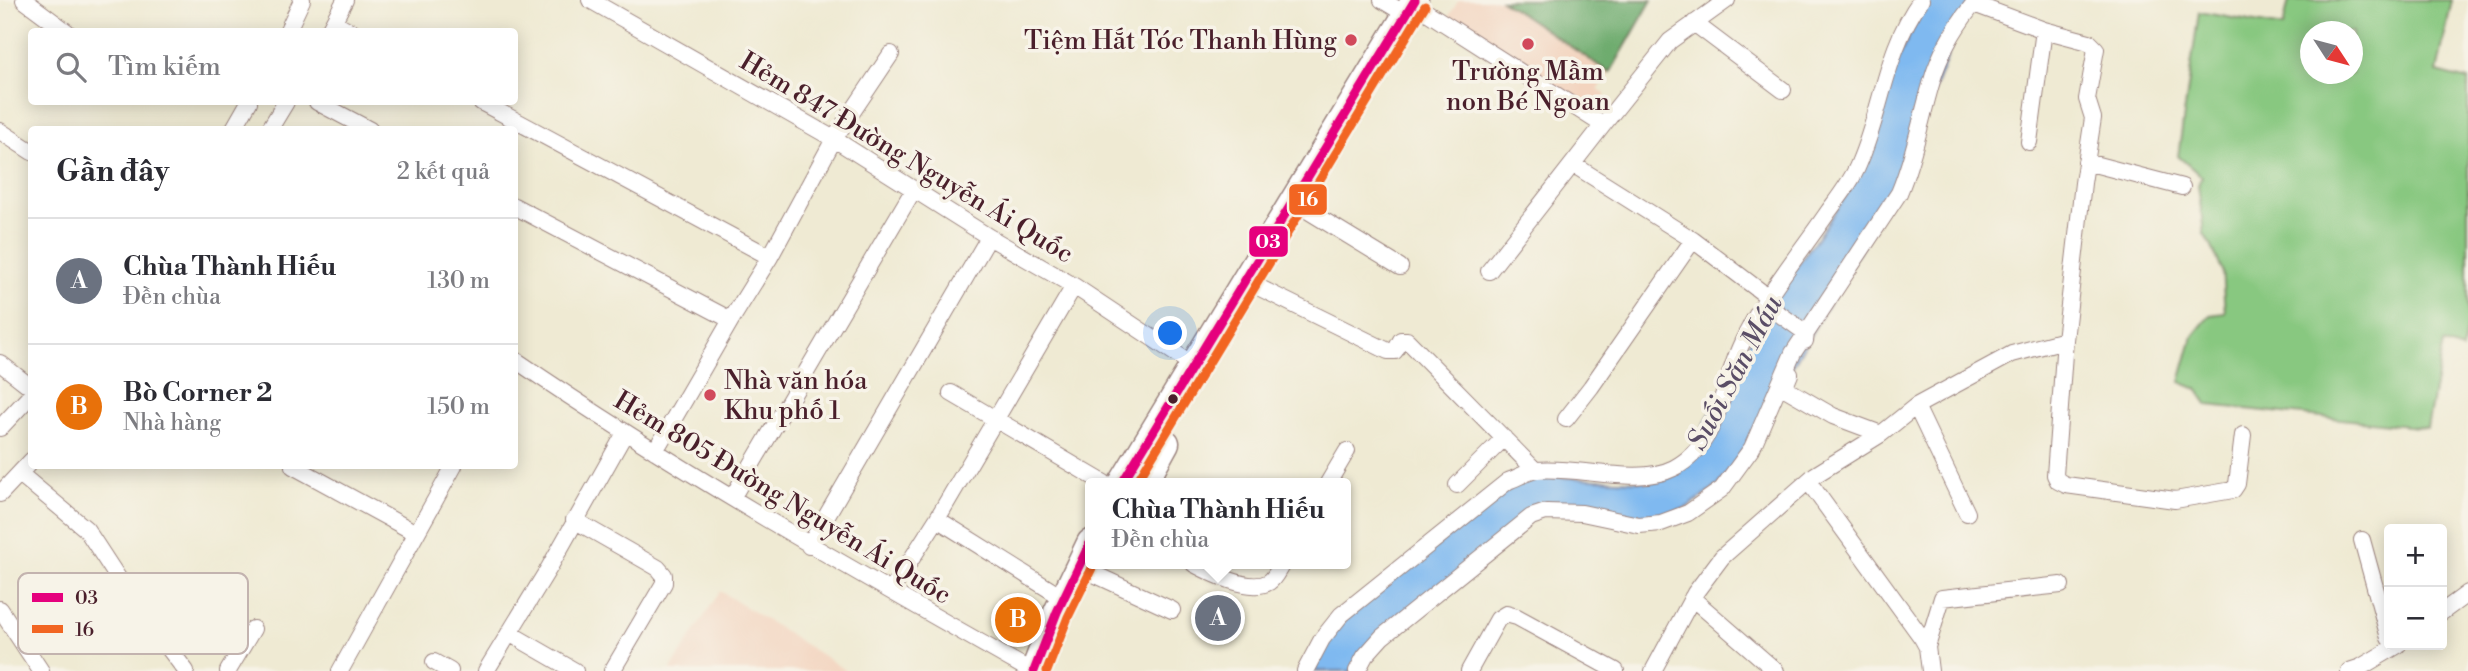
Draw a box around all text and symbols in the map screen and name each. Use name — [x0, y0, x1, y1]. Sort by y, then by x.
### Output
north arrow — [2300, 21, 2363, 84]
place label: Tiệm Hắt Tóc Thanh Hùng — [1024, 25, 1338, 57]
search box — [28, 28, 518, 105]
marker: Tiệm Hắt Tóc Thanh Hùng — [1343, 32, 1359, 48]
marker: Trường Mầm non Bé Ngoan — [1520, 36, 1536, 52]
street label: Hẻm 847 Đường Nguyễn Ái Quốc — [734, 44, 1080, 270]
icon: search — [52, 48, 90, 86]
text: Tìm kiếm — [108, 51, 221, 83]
place label: Trường Mầm non Bé Ngoan — [1446, 56, 1610, 118]
text: Gần đây — [56, 153, 169, 191]
text: 2 kết quả — [397, 158, 490, 186]
line badge: 16 — [1288, 183, 1328, 216]
text: 16 — [1298, 188, 1318, 212]
line badge: 03 — [1248, 225, 1289, 258]
text: 03 — [1255, 230, 1281, 254]
text: Chùa Thành Hiếu — [123, 251, 336, 283]
text: A — [71, 267, 87, 295]
text: 130 m — [427, 267, 490, 295]
text: Đền chùa — [123, 283, 221, 311]
water label: Suối Săn Máu — [1680, 289, 1791, 456]
your location — [1153, 316, 1187, 350]
place label: Nhà văn hóa Khu phố 1 — [724, 365, 868, 427]
text: Bò Corner 2 — [123, 377, 272, 409]
street label: Hẻm 805 Đường Nguyễn Ái Quốc — [608, 383, 958, 611]
marker: Nhà văn hóa Khu phố 1 — [702, 387, 718, 403]
unlabelled marker — [1166, 392, 1180, 406]
text: B — [70, 393, 88, 421]
text: 150 m — [427, 393, 490, 421]
text: Nhà hàng — [123, 409, 221, 437]
popup — [1085, 478, 1351, 569]
text: Chùa Thành Hiếu — [1111, 494, 1325, 526]
map controls — [2384, 524, 2447, 650]
button: + — [2384, 524, 2447, 587]
text: Đền chùa — [1111, 526, 1209, 554]
legend — [18, 573, 248, 654]
text: 03 — [75, 586, 98, 610]
button: − — [2384, 587, 2447, 650]
pin: A — [1195, 592, 1241, 644]
pin: B — [995, 594, 1041, 646]
text: 16 — [75, 618, 94, 642]

